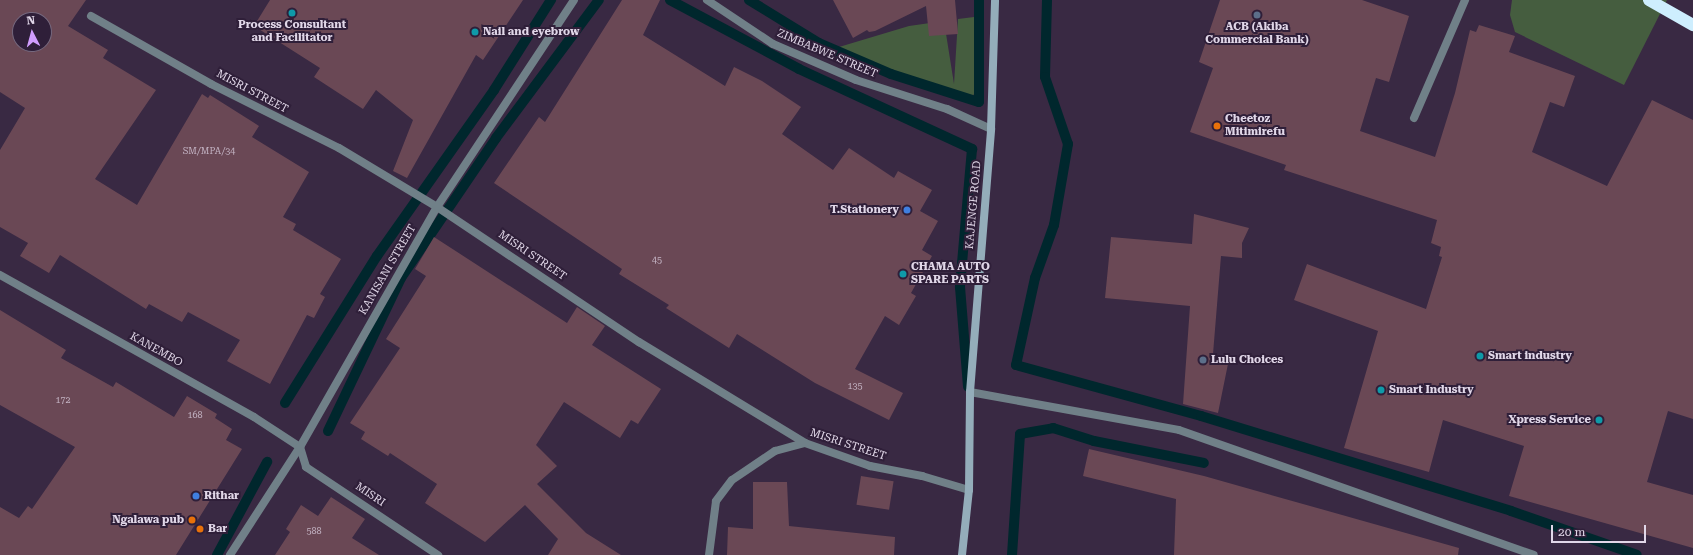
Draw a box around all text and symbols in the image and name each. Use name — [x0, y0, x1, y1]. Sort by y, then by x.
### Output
marker: Process Consultant and Facilitator — [287, 8, 297, 18]
marker: ACB (Akiba Commercial Bank) — [1252, 10, 1262, 20]
north arrow — [12, 12, 52, 52]
text: N — [26, 14, 36, 27]
place label: Process Consultant and Facilitator — [238, 19, 346, 45]
place label: ACB (Akiba Commercial Bank) — [1205, 21, 1309, 47]
place label: Nail and eyebrow — [483, 25, 579, 39]
marker: Nail and eyebrow — [470, 27, 480, 37]
street label: ZIMBABWE STREET — [775, 27, 879, 81]
street label: MISRI STREET — [214, 68, 290, 116]
place label: Cheetoz Mitimirefu — [1225, 113, 1285, 139]
marker: Cheetoz Mitimirefu — [1212, 121, 1222, 131]
house number: SM/MPA/34 — [183, 146, 235, 156]
street label: KAJENGE ROAD — [964, 160, 984, 250]
place label: T.Stationery — [830, 203, 899, 217]
marker: T.Stationery — [902, 205, 912, 215]
street label: KANISANI STREET — [357, 223, 419, 317]
street label: MISRI STREET — [496, 228, 568, 284]
house number: 45 — [652, 255, 662, 265]
place label: CHAMA AUTO SPARE PARTS — [911, 261, 990, 287]
marker: CHAMA AUTO SPARE PARTS — [898, 269, 908, 279]
street label: KANEMBO — [127, 330, 185, 370]
place label: Smart industry — [1488, 349, 1572, 363]
marker: Smart industry — [1475, 351, 1485, 361]
place label: Lulu Choices — [1211, 353, 1283, 367]
marker: Lulu Choices — [1198, 355, 1208, 365]
house number: 135 — [847, 381, 863, 391]
place label: Smart Industry — [1389, 383, 1474, 397]
marker: Smart Industry — [1376, 385, 1386, 395]
house number: 172 — [55, 395, 71, 405]
house number: 168 — [187, 410, 203, 420]
place label: Xpress Service — [1508, 413, 1591, 427]
marker: Xpress Service — [1594, 415, 1604, 425]
street label: MISRI STREET — [808, 427, 888, 463]
street label: MISRI — [353, 480, 387, 510]
place label: Rithar — [204, 489, 239, 503]
marker: Rithar — [191, 491, 201, 501]
place label: Ngalawa pub — [112, 513, 184, 527]
marker: Ngalawa pub — [187, 515, 197, 525]
scale bar — [1553, 517, 1648, 543]
place label: Bar — [208, 522, 227, 536]
marker: Bar — [195, 524, 205, 534]
text: 20 m — [1558, 525, 1585, 539]
house number: 588 — [306, 526, 322, 536]

